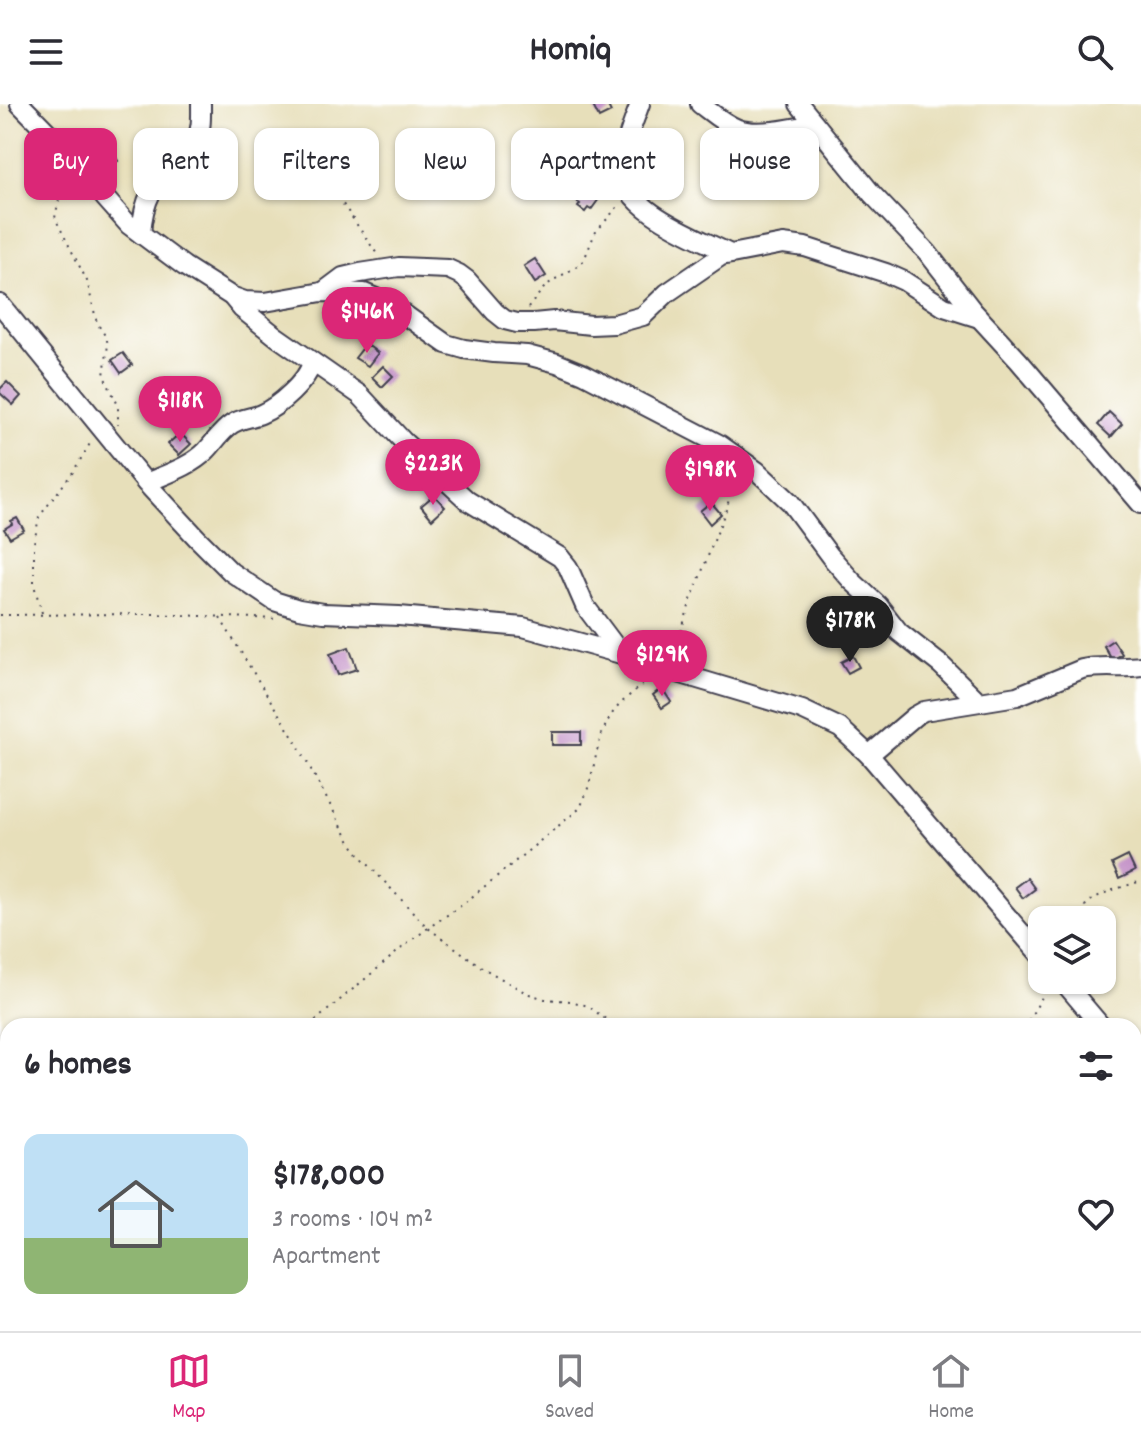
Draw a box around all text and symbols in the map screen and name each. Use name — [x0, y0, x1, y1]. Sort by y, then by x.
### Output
text: Homiq — [530, 26, 611, 78]
icon: menu — [24, 30, 68, 74]
icon: search — [1073, 30, 1117, 74]
chip: Buy — [24, 128, 117, 200]
chip: Rent — [133, 128, 238, 200]
chip: Filters — [254, 128, 379, 200]
chip: New — [395, 128, 495, 200]
chip: Apartment — [511, 128, 684, 200]
chip: House — [700, 128, 819, 200]
pin: $146K — [311, 287, 423, 355]
text: $146K — [340, 294, 394, 331]
pin: $118K — [124, 376, 236, 444]
text: $118K — [156, 383, 204, 420]
pin: $223K — [377, 439, 489, 507]
pin: $198K — [654, 445, 766, 513]
text: $223K — [403, 446, 463, 483]
text: $198K — [683, 452, 737, 489]
pin: $178K — [794, 596, 906, 664]
text: $178K — [824, 603, 876, 640]
pin: $129K — [606, 630, 718, 698]
text: $129K — [635, 637, 689, 674]
map controls — [1028, 906, 1116, 994]
button: layers — [1028, 906, 1116, 994]
text: 6 homes — [24, 1042, 132, 1091]
icon: filters — [1074, 1044, 1118, 1088]
text: $178,000 — [272, 1153, 385, 1202]
icon: home — [88, 1166, 184, 1262]
icon: heart — [1074, 1192, 1118, 1236]
text: 3 rooms · 104 m² — [272, 1202, 433, 1239]
text: Apartment — [272, 1239, 381, 1276]
tab: Map — [167, 1349, 211, 1428]
tab: Saved — [545, 1349, 594, 1428]
tab: Home — [928, 1349, 974, 1428]

